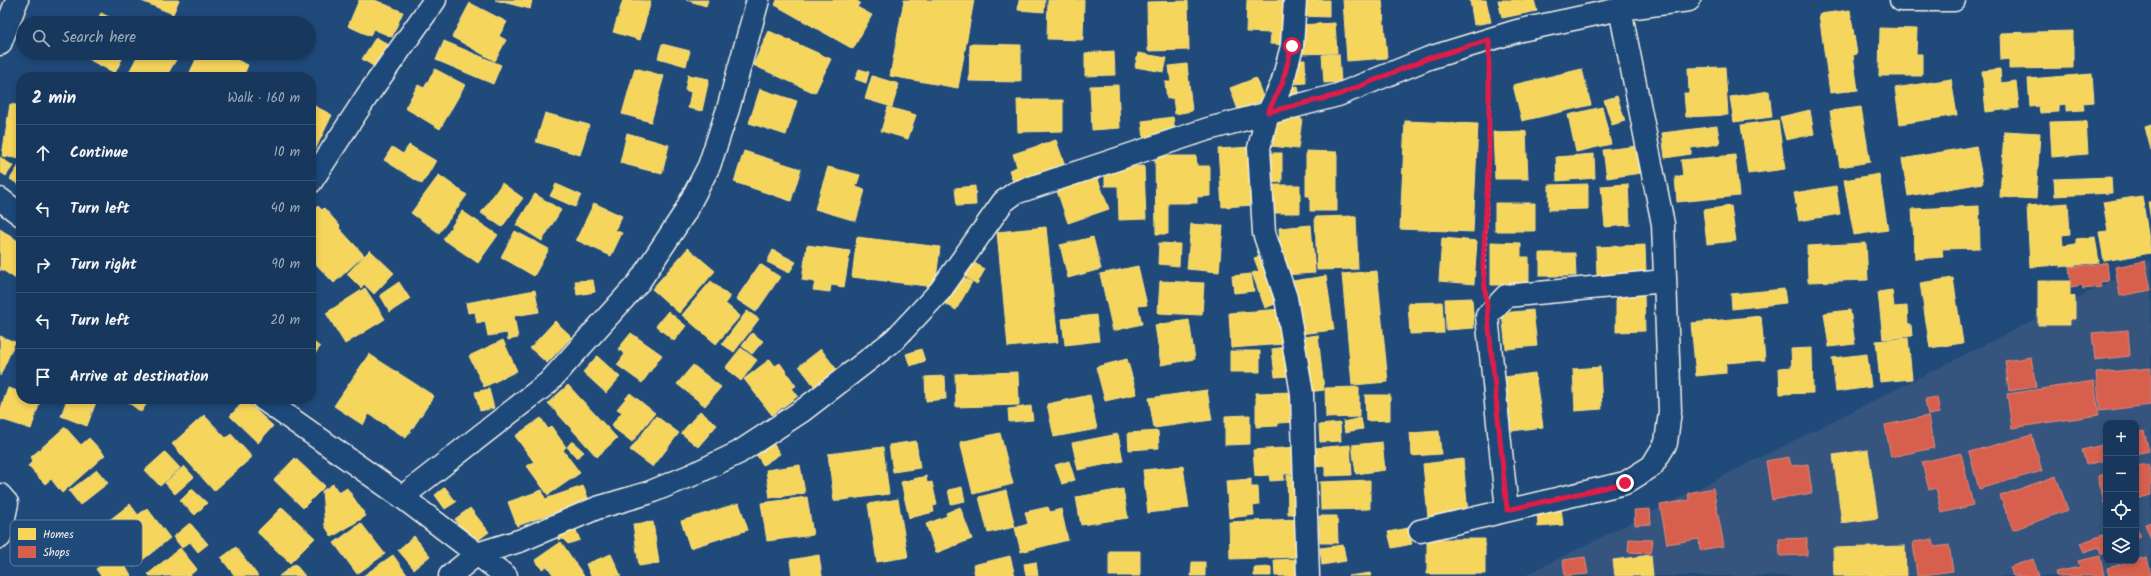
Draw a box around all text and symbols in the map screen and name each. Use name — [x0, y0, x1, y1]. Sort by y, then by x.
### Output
search box — [16, 16, 316, 60]
text: Search here — [62, 26, 136, 50]
icon: search — [30, 27, 52, 49]
route start — [1283, 37, 1301, 55]
text: 2 min — [32, 85, 76, 112]
text: Walk · 160 m — [228, 88, 300, 109]
text: Continue — [70, 141, 128, 165]
icon: ahead — [32, 142, 54, 164]
text: 10 m — [274, 142, 300, 163]
text: Turn left — [70, 197, 130, 221]
icon: left — [32, 198, 54, 220]
text: 40 m — [271, 198, 300, 219]
text: Turn right — [70, 253, 137, 277]
icon: right — [32, 254, 54, 276]
text: 90 m — [272, 254, 300, 275]
text: Turn left — [70, 309, 130, 333]
icon: left — [32, 310, 54, 332]
text: 20 m — [270, 310, 300, 331]
text: Arrive at destination — [70, 365, 209, 389]
icon: arrive — [32, 366, 54, 388]
map controls — [2103, 420, 2139, 564]
button: + — [2103, 420, 2139, 456]
button: − — [2103, 456, 2139, 492]
route end — [1616, 474, 1634, 492]
button: locate — [2103, 492, 2139, 528]
legend — [10, 520, 142, 566]
text: Homes — [43, 526, 74, 544]
button: layers — [2103, 528, 2139, 564]
text: Shops — [43, 544, 70, 562]

